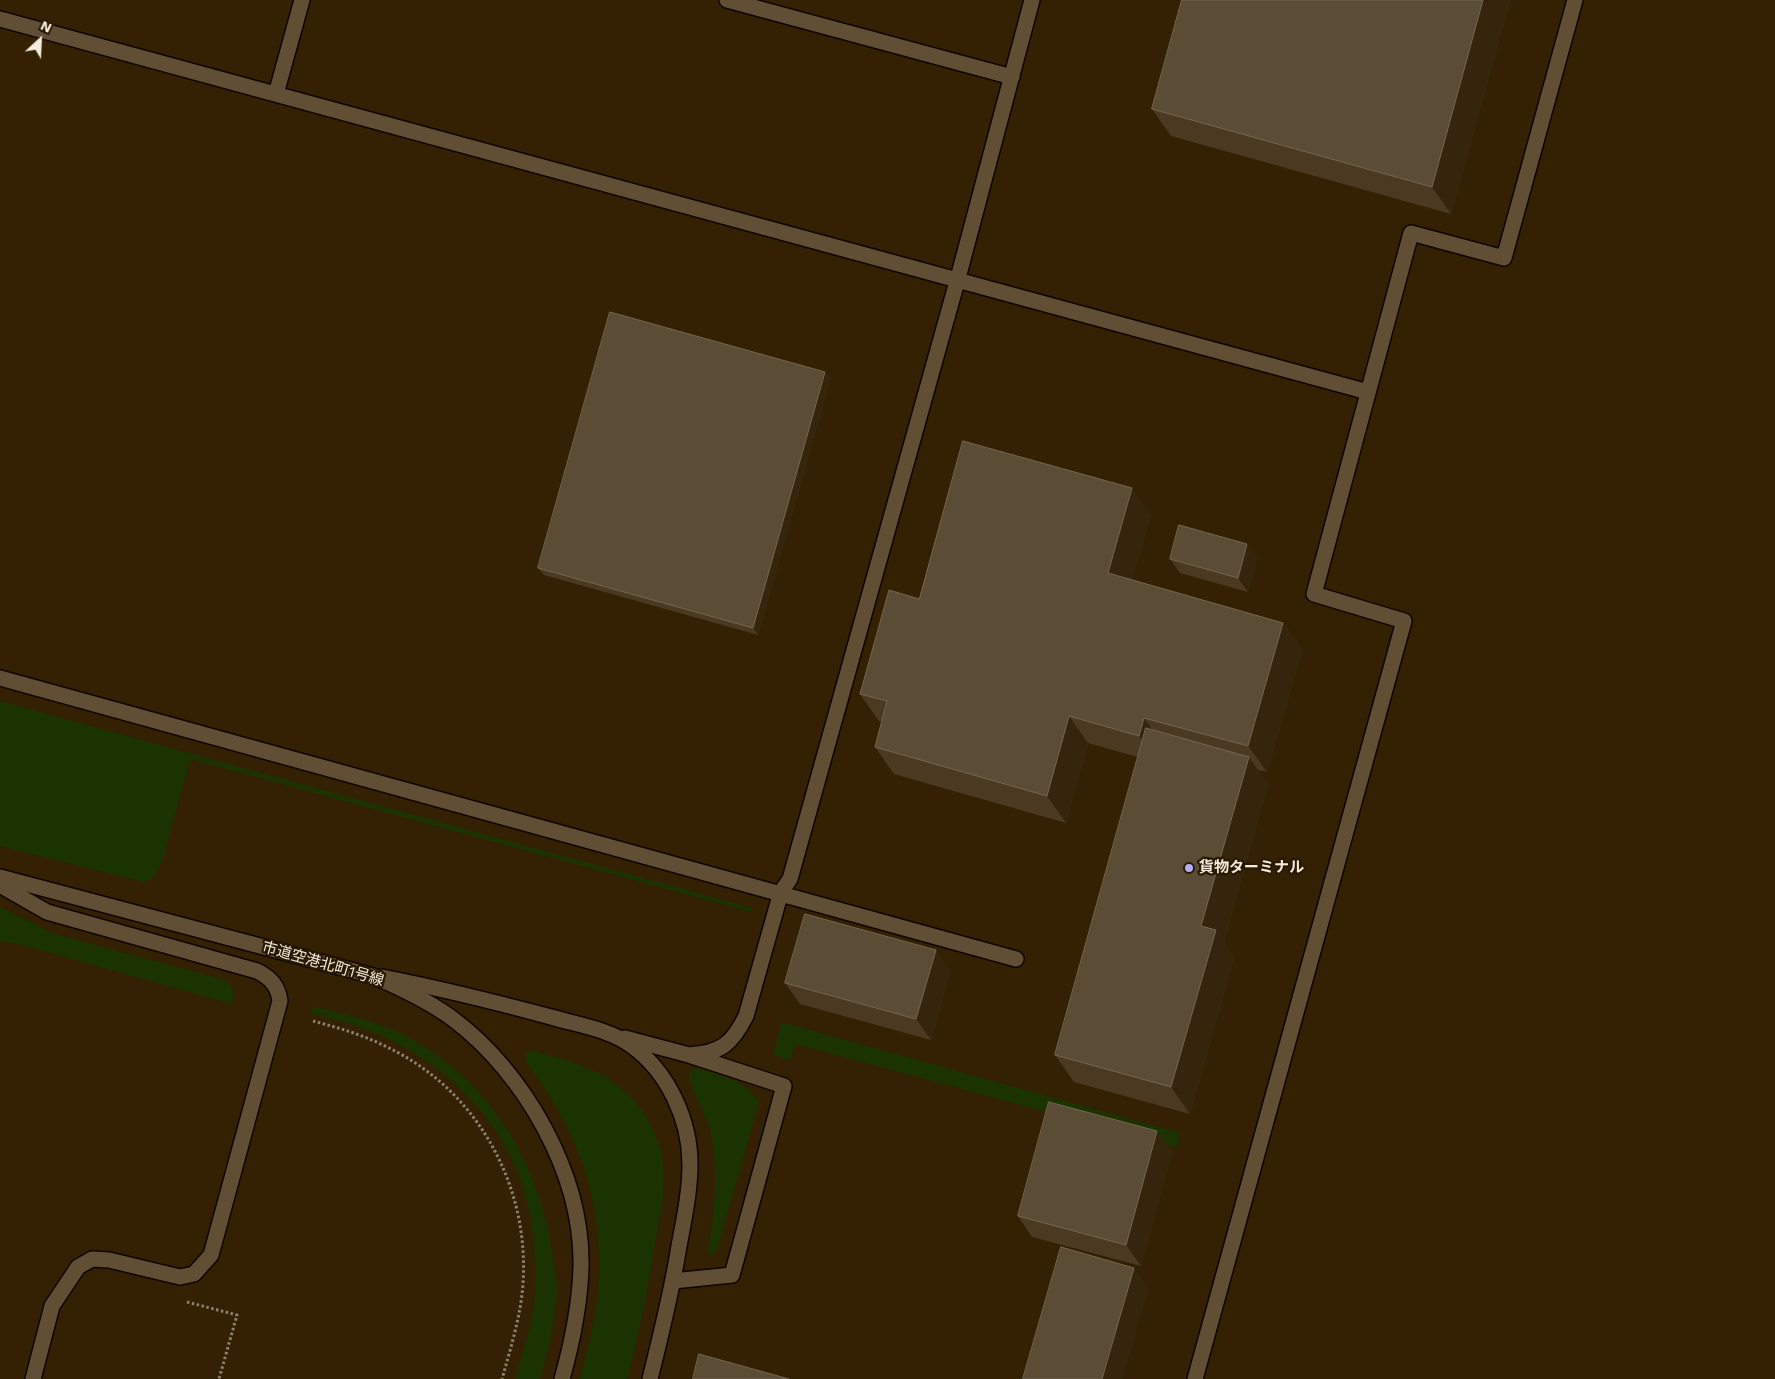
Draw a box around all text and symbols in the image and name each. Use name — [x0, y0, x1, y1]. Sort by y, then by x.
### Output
north arrow — [15, 15, 65, 65]
text: N — [38, 17, 54, 36]
place label: 貨物ターミナル — [1199, 859, 1304, 877]
marker: 貨物ターミナル — [1183, 862, 1195, 874]
street label: 市道空港北町1号線 — [260, 938, 386, 990]

